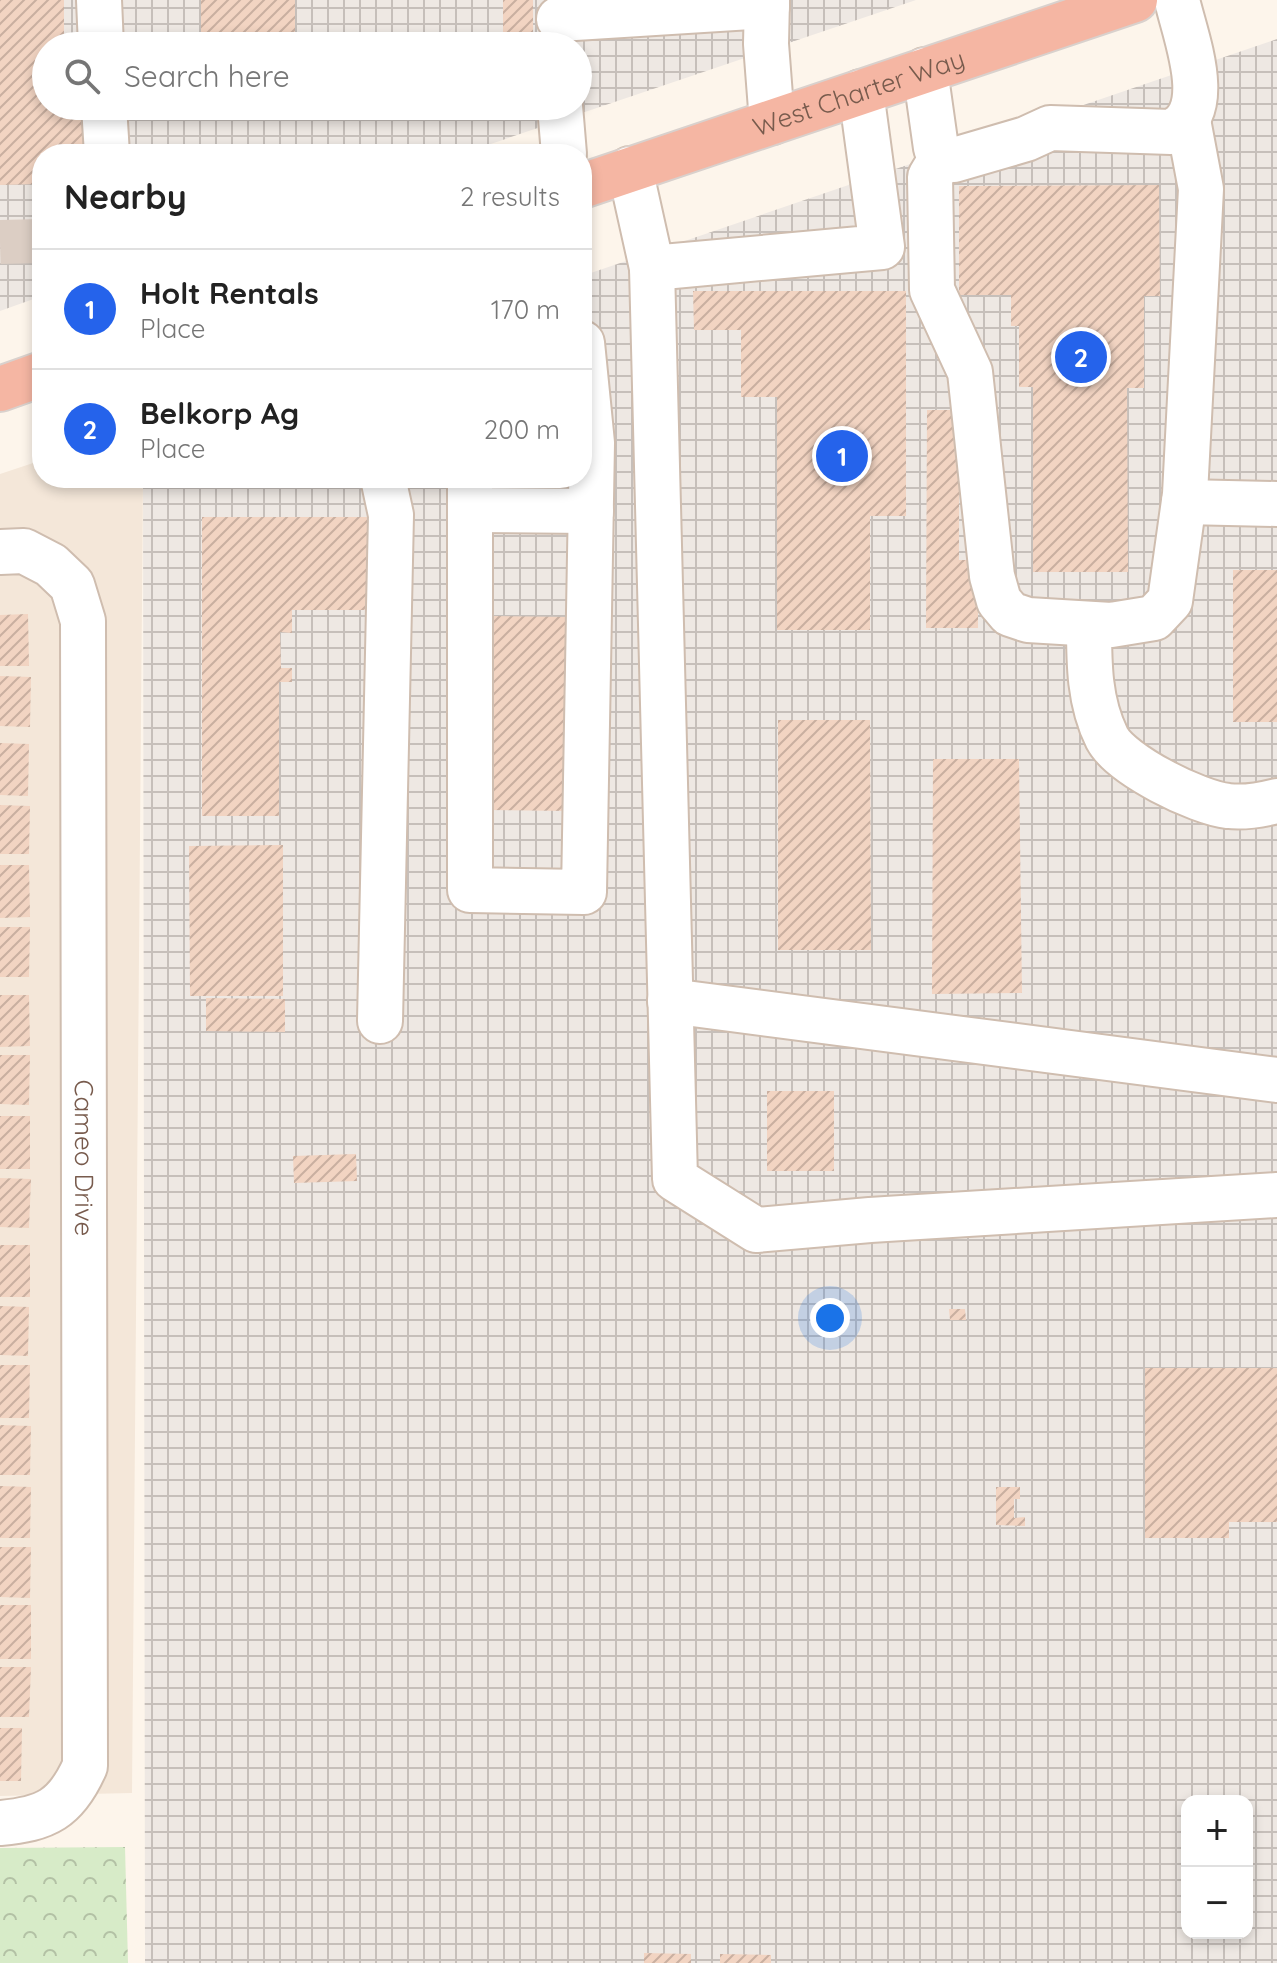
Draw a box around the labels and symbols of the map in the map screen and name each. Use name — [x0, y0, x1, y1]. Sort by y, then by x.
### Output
street label: West Charter Way — [749, 42, 969, 143]
pin: 2 — [1055, 327, 1107, 387]
pin: 1 — [816, 426, 868, 486]
street label: Cameo Drive — [68, 1080, 101, 1236]
your location — [810, 1298, 850, 1338]

